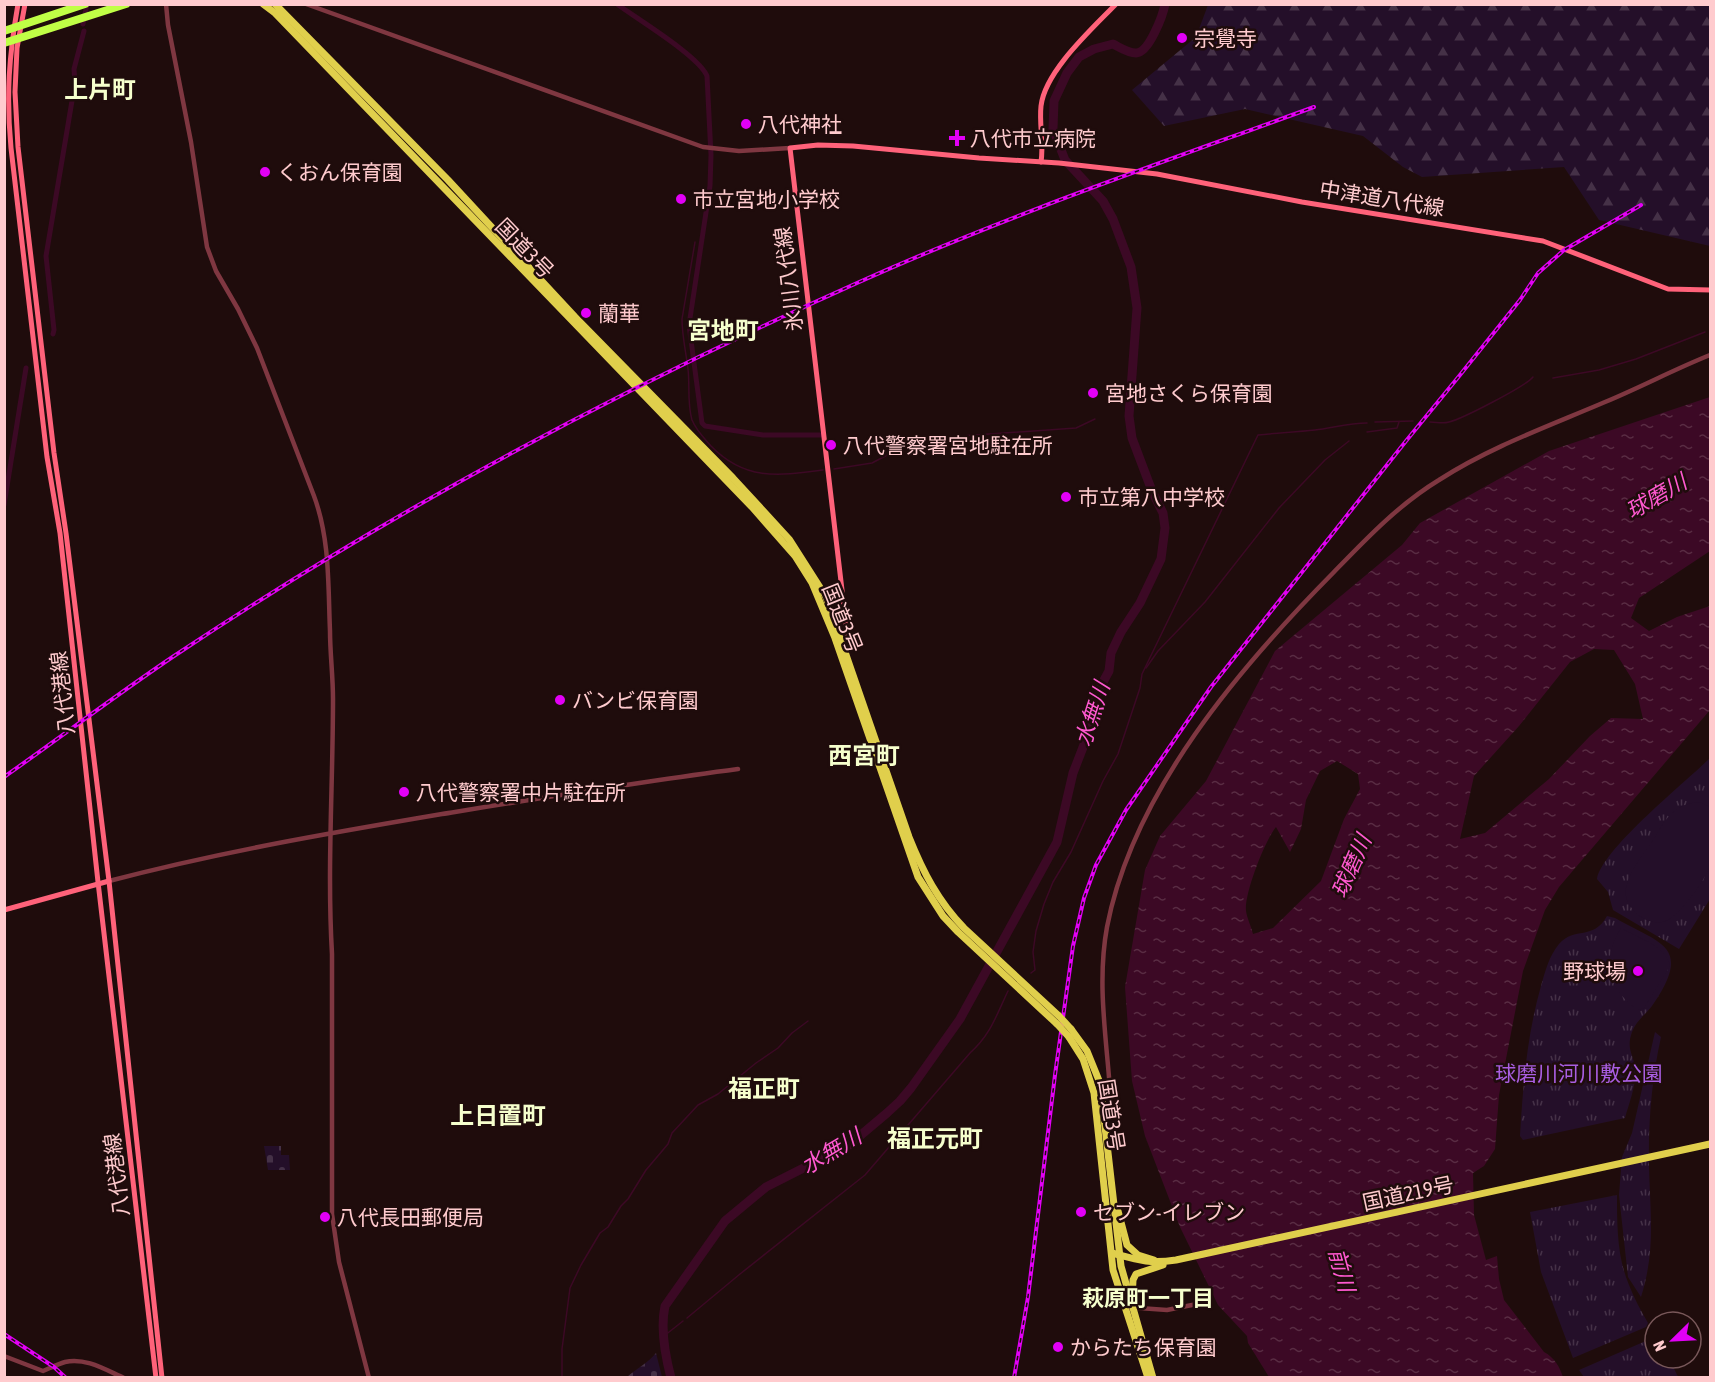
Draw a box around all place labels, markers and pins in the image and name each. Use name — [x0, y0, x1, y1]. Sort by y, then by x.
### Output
place label: 宗覺寺 — [1194, 26, 1257, 50]
marker: 宗覺寺 — [1175, 31, 1189, 45]
place label: 八代神社 — [758, 112, 842, 136]
marker: 八代神社 — [739, 117, 753, 131]
place label: 八代市立病院 — [970, 126, 1096, 150]
marker: 八代市立病院 — [948, 129, 966, 147]
place label: くおん保育園 — [277, 160, 403, 184]
marker: くおん保育園 — [258, 165, 272, 179]
place label: 市立宮地小学校 — [693, 187, 840, 211]
marker: 市立宮地小学校 — [674, 192, 688, 206]
place label: 蘭華 — [598, 301, 640, 325]
marker: 蘭華 — [579, 306, 593, 320]
place label: 宮地さくら保育園 — [1105, 381, 1273, 405]
marker: 宮地さくら保育園 — [1086, 386, 1100, 400]
place label: 八代警察署宮地駐在所 — [843, 433, 1053, 457]
marker: 八代警察署宮地駐在所 — [824, 438, 838, 452]
place label: 市立第八中学校 — [1078, 485, 1225, 509]
marker: 市立第八中学校 — [1059, 490, 1073, 504]
place label: バンビ保育園 — [572, 688, 699, 712]
marker: バンビ保育園 — [553, 693, 567, 707]
place label: 八代警察署中片駐在所 — [416, 780, 626, 804]
marker: 八代警察署中片駐在所 — [397, 785, 411, 799]
place label: 野球場 — [1563, 959, 1626, 983]
marker: 野球場 — [1631, 964, 1645, 978]
place label: セブン-イレブン — [1093, 1200, 1245, 1224]
place label: 八代長田郵便局 — [337, 1205, 484, 1229]
marker: セブン-イレブン — [1074, 1205, 1088, 1219]
marker: 八代長田郵便局 — [318, 1210, 332, 1224]
place label: からたち保育園 — [1070, 1335, 1217, 1359]
marker: からたち保育園 — [1051, 1340, 1065, 1354]

